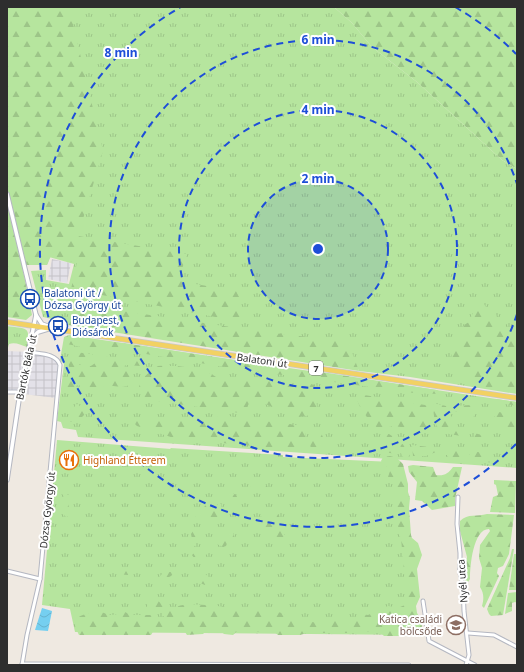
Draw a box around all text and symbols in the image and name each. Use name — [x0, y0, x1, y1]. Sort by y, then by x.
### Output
text: 6 min — [301, 31, 335, 48]
text: 8 min — [104, 44, 138, 61]
text: 4 min — [301, 101, 335, 118]
text: 2 min — [301, 170, 335, 187]
centre of rings — [311, 242, 325, 256]
place label: Balatoni út / Dózsa György út — [44, 286, 121, 312]
bus stop icon: Balatoni út / Dózsa György út — [19, 288, 41, 310]
place label: Budapest, Diósárok — [72, 313, 119, 339]
bus stop icon: Budapest, Diósárok — [47, 315, 69, 337]
street label: Bartók Béla út — [12, 333, 40, 401]
street label: Balatoni út — [236, 350, 289, 371]
road number: 7 — [309, 361, 323, 375]
restaurant icon: Highland Étterem — [58, 449, 80, 471]
place label: Highland Étterem — [83, 453, 166, 467]
street label: Dózsa György út — [36, 471, 58, 549]
street label: Nyél utca — [453, 559, 471, 603]
place label: Katica családi bölcsőde — [379, 612, 442, 638]
school or university icon: Katica családi bölcsőde — [445, 614, 467, 636]

